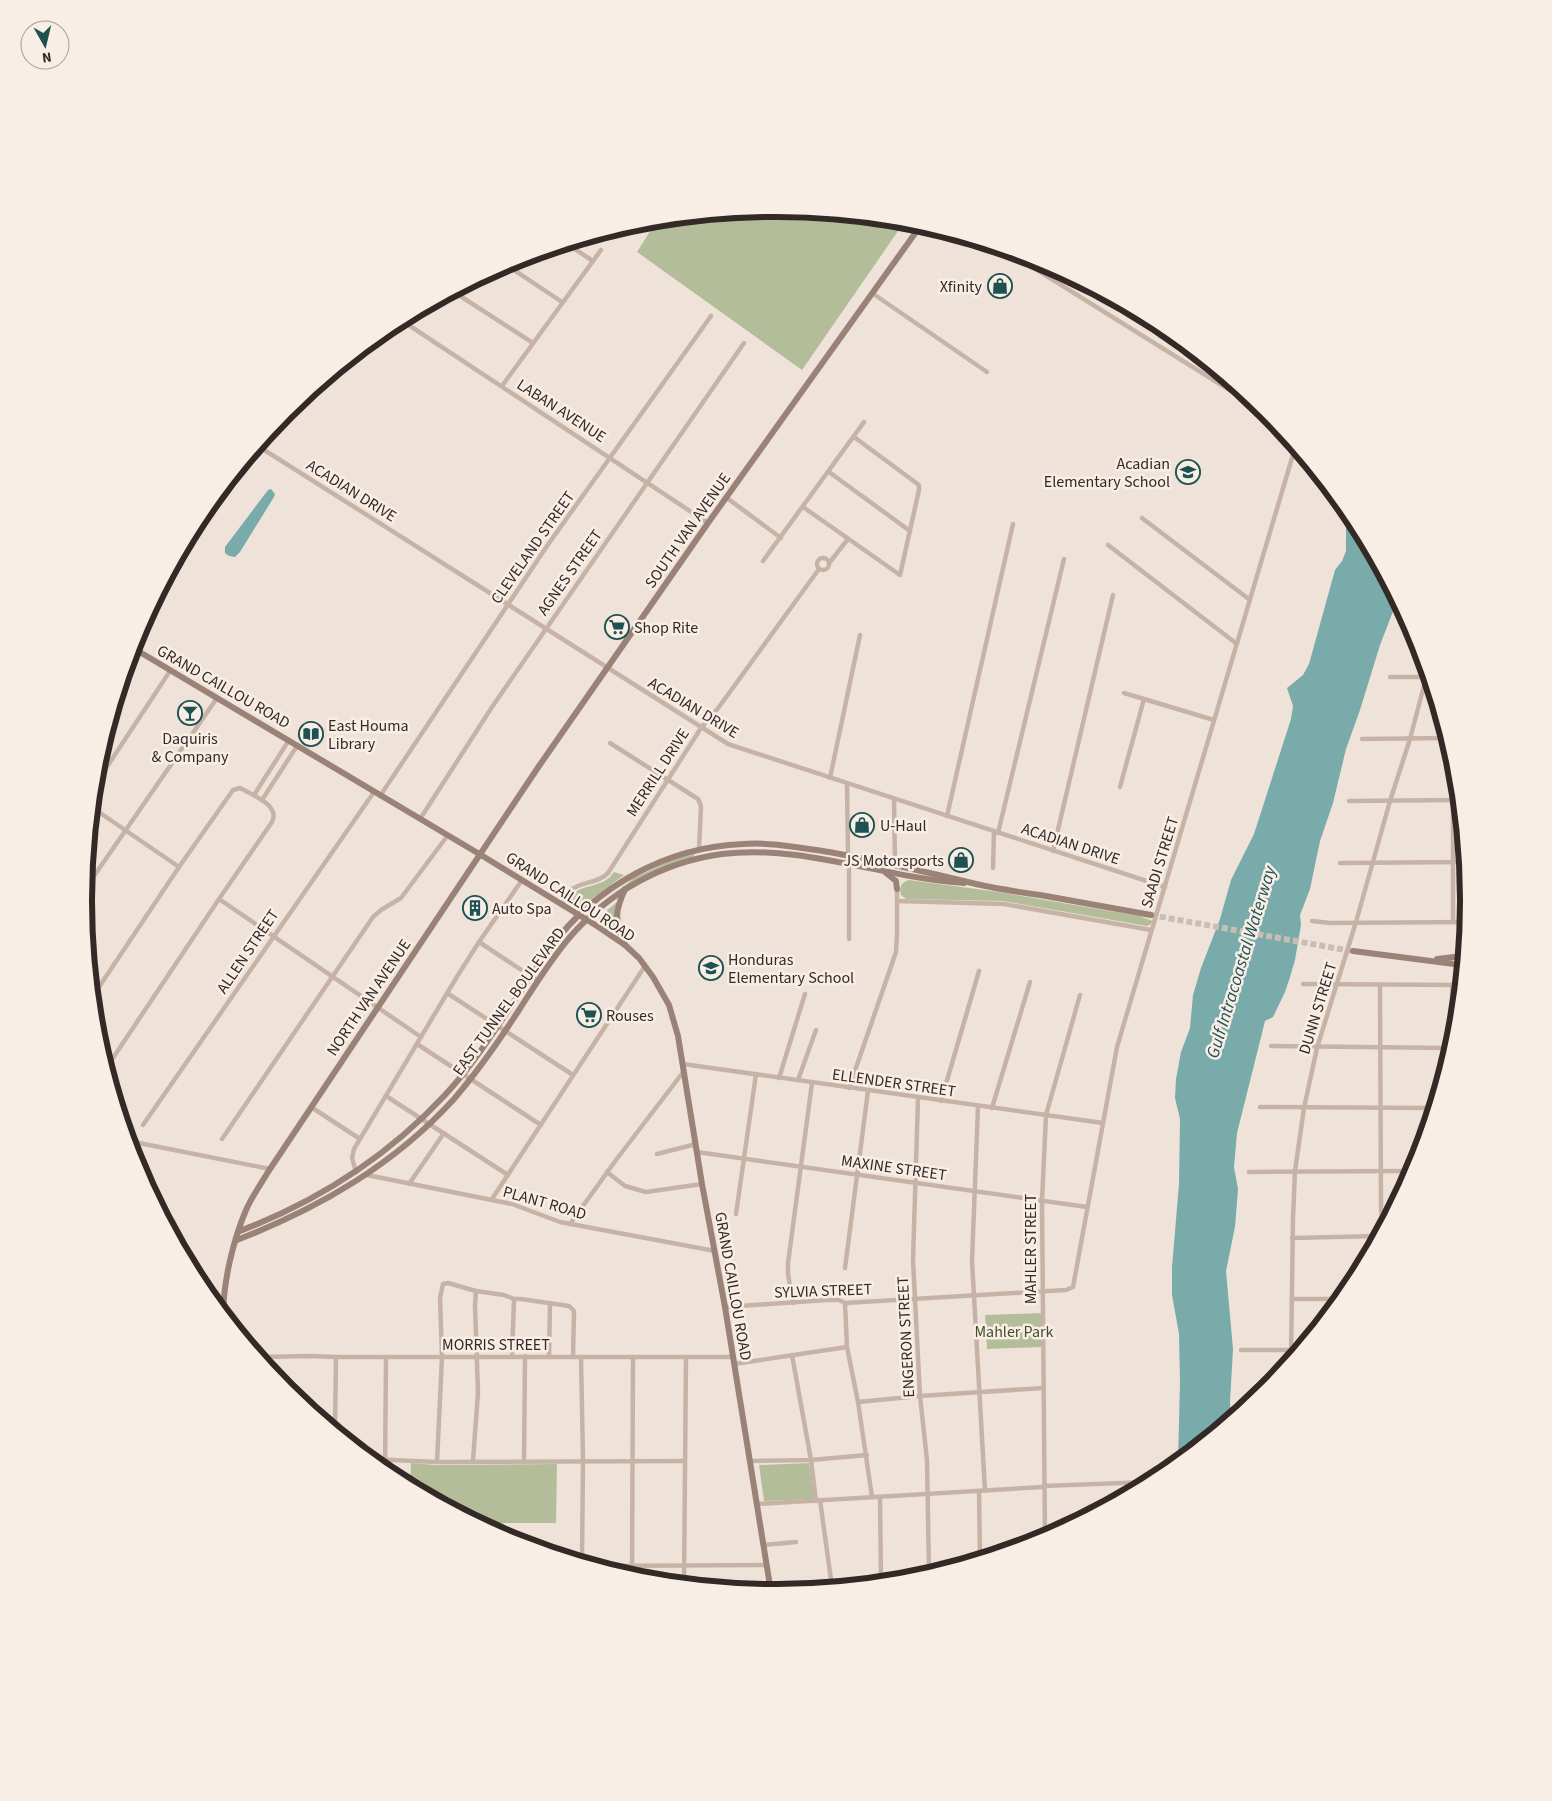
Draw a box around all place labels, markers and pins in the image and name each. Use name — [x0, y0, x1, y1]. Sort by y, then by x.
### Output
shop icon: Xfinity — [987, 273, 1013, 299]
place label: Xfinity — [940, 276, 983, 298]
place label: Acadian Elementary School — [1044, 453, 1170, 493]
school or university icon: Acadian Elementary School — [1175, 459, 1201, 485]
supermarket icon: Shop Rite — [604, 614, 630, 640]
place label: Shop Rite — [634, 617, 698, 639]
bar icon: Daquiris & Company — [177, 700, 203, 726]
place label: East Houma Library — [328, 715, 409, 755]
library icon: East Houma Library — [298, 721, 324, 747]
place label: Daquiris & Company — [152, 728, 229, 768]
shop icon: U-Haul — [849, 812, 875, 838]
place label: U-Haul — [880, 815, 927, 837]
shop icon: JS Motorsports — [948, 847, 974, 873]
place label: JS Motorsports — [843, 850, 944, 872]
building icon: Auto Spa — [462, 895, 488, 921]
place label: Auto Spa — [492, 898, 552, 920]
place label: Honduras Elementary School — [728, 949, 854, 989]
school or university icon: Honduras Elementary School — [698, 955, 724, 981]
supermarket icon: Rouses — [576, 1002, 602, 1028]
place label: Rouses — [606, 1005, 654, 1027]

